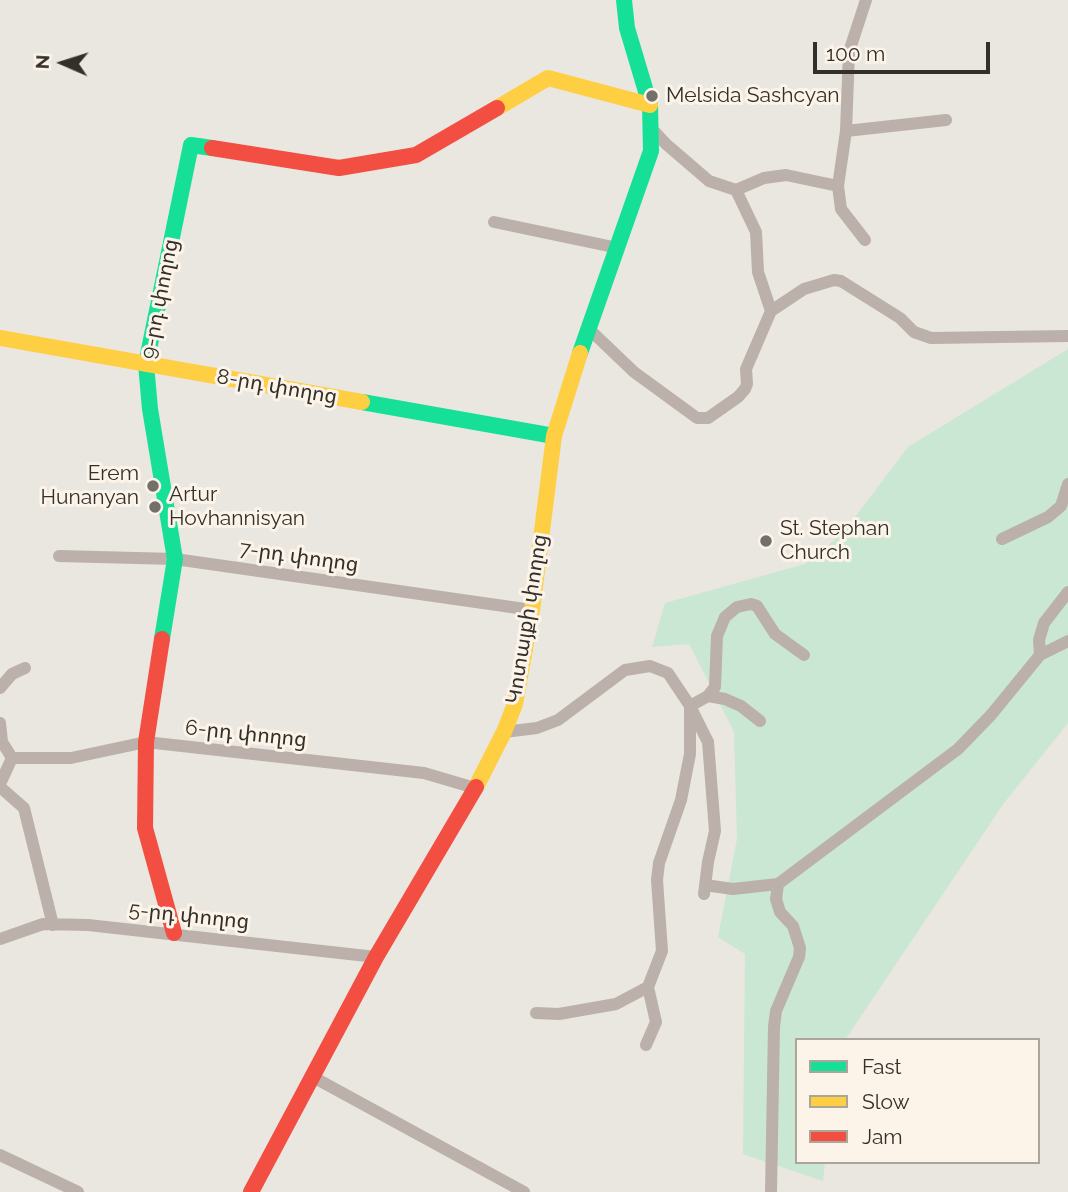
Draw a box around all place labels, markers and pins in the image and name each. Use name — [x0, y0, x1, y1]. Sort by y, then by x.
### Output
place label: Melsida Sashcyan — [666, 83, 840, 109]
marker: Melsida Sashcyan — [644, 88, 660, 104]
place label: Erem Hunanyan — [41, 461, 139, 511]
marker: Erem Hunanyan — [145, 478, 161, 494]
place label: Artur Hovhannisyan — [169, 482, 305, 532]
marker: Artur Hovhannisyan — [147, 499, 163, 515]
place label: St. Stephan Church — [780, 516, 890, 566]
marker: St. Stephan Church — [758, 533, 774, 549]

